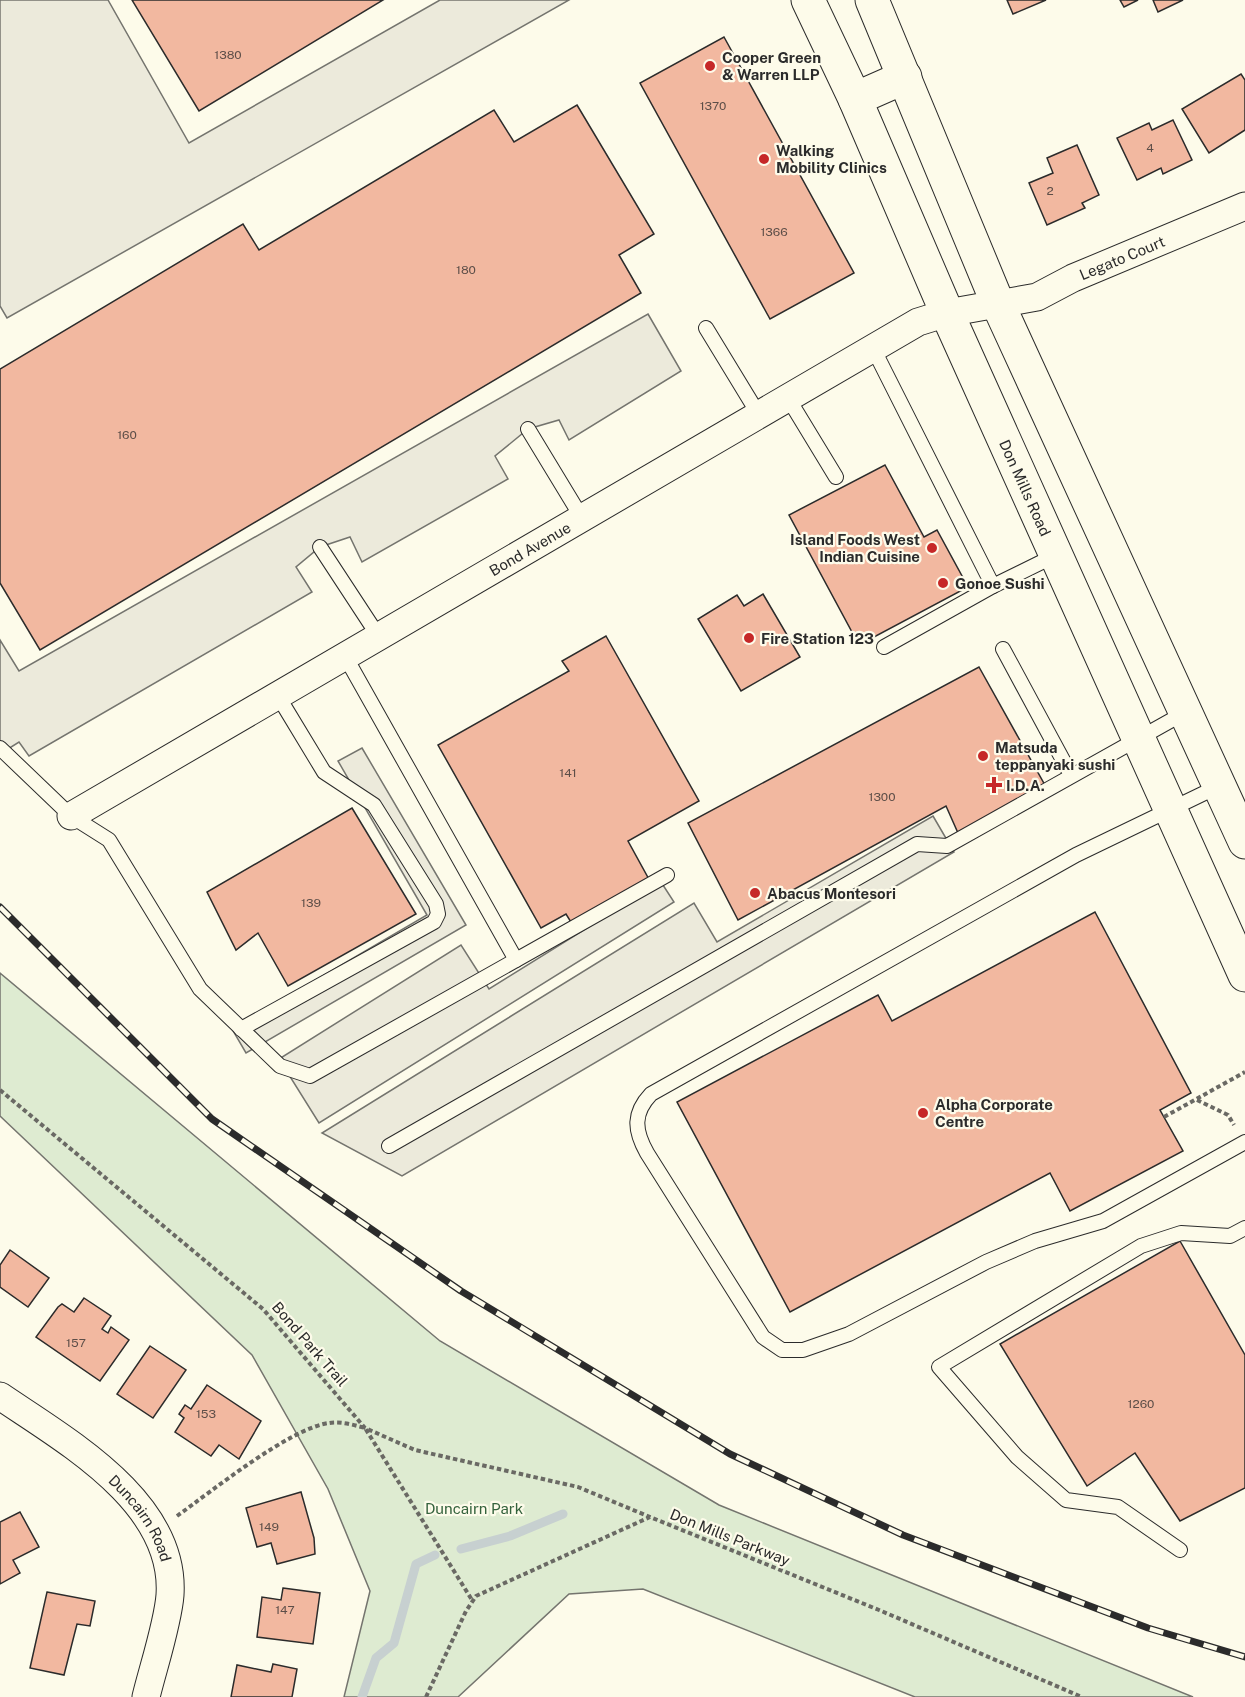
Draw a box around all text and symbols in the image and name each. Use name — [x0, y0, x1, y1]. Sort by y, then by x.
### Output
house number: 1380 — [214, 48, 242, 62]
place label: Cooper Green & Warren LLP — [722, 49, 821, 83]
marker: Cooper Green & Warren LLP — [703, 59, 717, 73]
house number: 1370 — [700, 99, 726, 113]
house number: 4 — [1146, 141, 1154, 155]
place label: Walking Mobility Clinics — [776, 142, 887, 176]
marker: Walking Mobility Clinics — [757, 152, 771, 166]
house number: 2 — [1046, 184, 1054, 198]
house number: 1366 — [760, 225, 788, 239]
street label: Legato Court — [1077, 232, 1167, 283]
house number: 180 — [456, 263, 476, 277]
house number: 160 — [117, 428, 137, 442]
street label: Don Mills Road — [997, 437, 1055, 538]
street label: Bond Avenue — [486, 518, 573, 579]
place label: Island Foods West Indian Cuisine — [790, 531, 920, 565]
marker: Island Foods West Indian Cuisine — [925, 541, 939, 555]
place label: Gonoe Sushi — [955, 575, 1045, 592]
marker: Gonoe Sushi — [936, 576, 950, 590]
place label: Fire Station 123 — [761, 630, 874, 647]
marker: Fire Station 123 — [742, 631, 756, 645]
place label: Matsuda teppanyaki sushi — [995, 739, 1115, 773]
marker: Matsuda teppanyaki sushi — [976, 749, 990, 763]
house number: 141 — [559, 766, 577, 780]
place label: I.D.A. — [1006, 777, 1045, 794]
marker: I.D.A. — [987, 778, 1001, 792]
house number: 1300 — [869, 790, 895, 804]
place label: Abacus Montesori — [767, 885, 896, 902]
marker: Abacus Montesori — [748, 886, 762, 900]
house number: 139 — [301, 896, 321, 910]
place label: Alpha Corporate Centre — [935, 1096, 1053, 1130]
marker: Alpha Corporate Centre — [916, 1106, 930, 1120]
street label: Bond Park Trail — [269, 1298, 351, 1390]
house number: 157 — [66, 1336, 86, 1350]
house number: 1260 — [1128, 1397, 1154, 1411]
house number: 153 — [196, 1407, 216, 1421]
street label: Duncairn Road — [106, 1471, 175, 1563]
park label: Duncairn Park — [425, 1500, 523, 1517]
street label: Don Mills Parkway — [668, 1505, 792, 1569]
house number: 149 — [259, 1520, 279, 1534]
house number: 147 — [275, 1603, 295, 1617]

